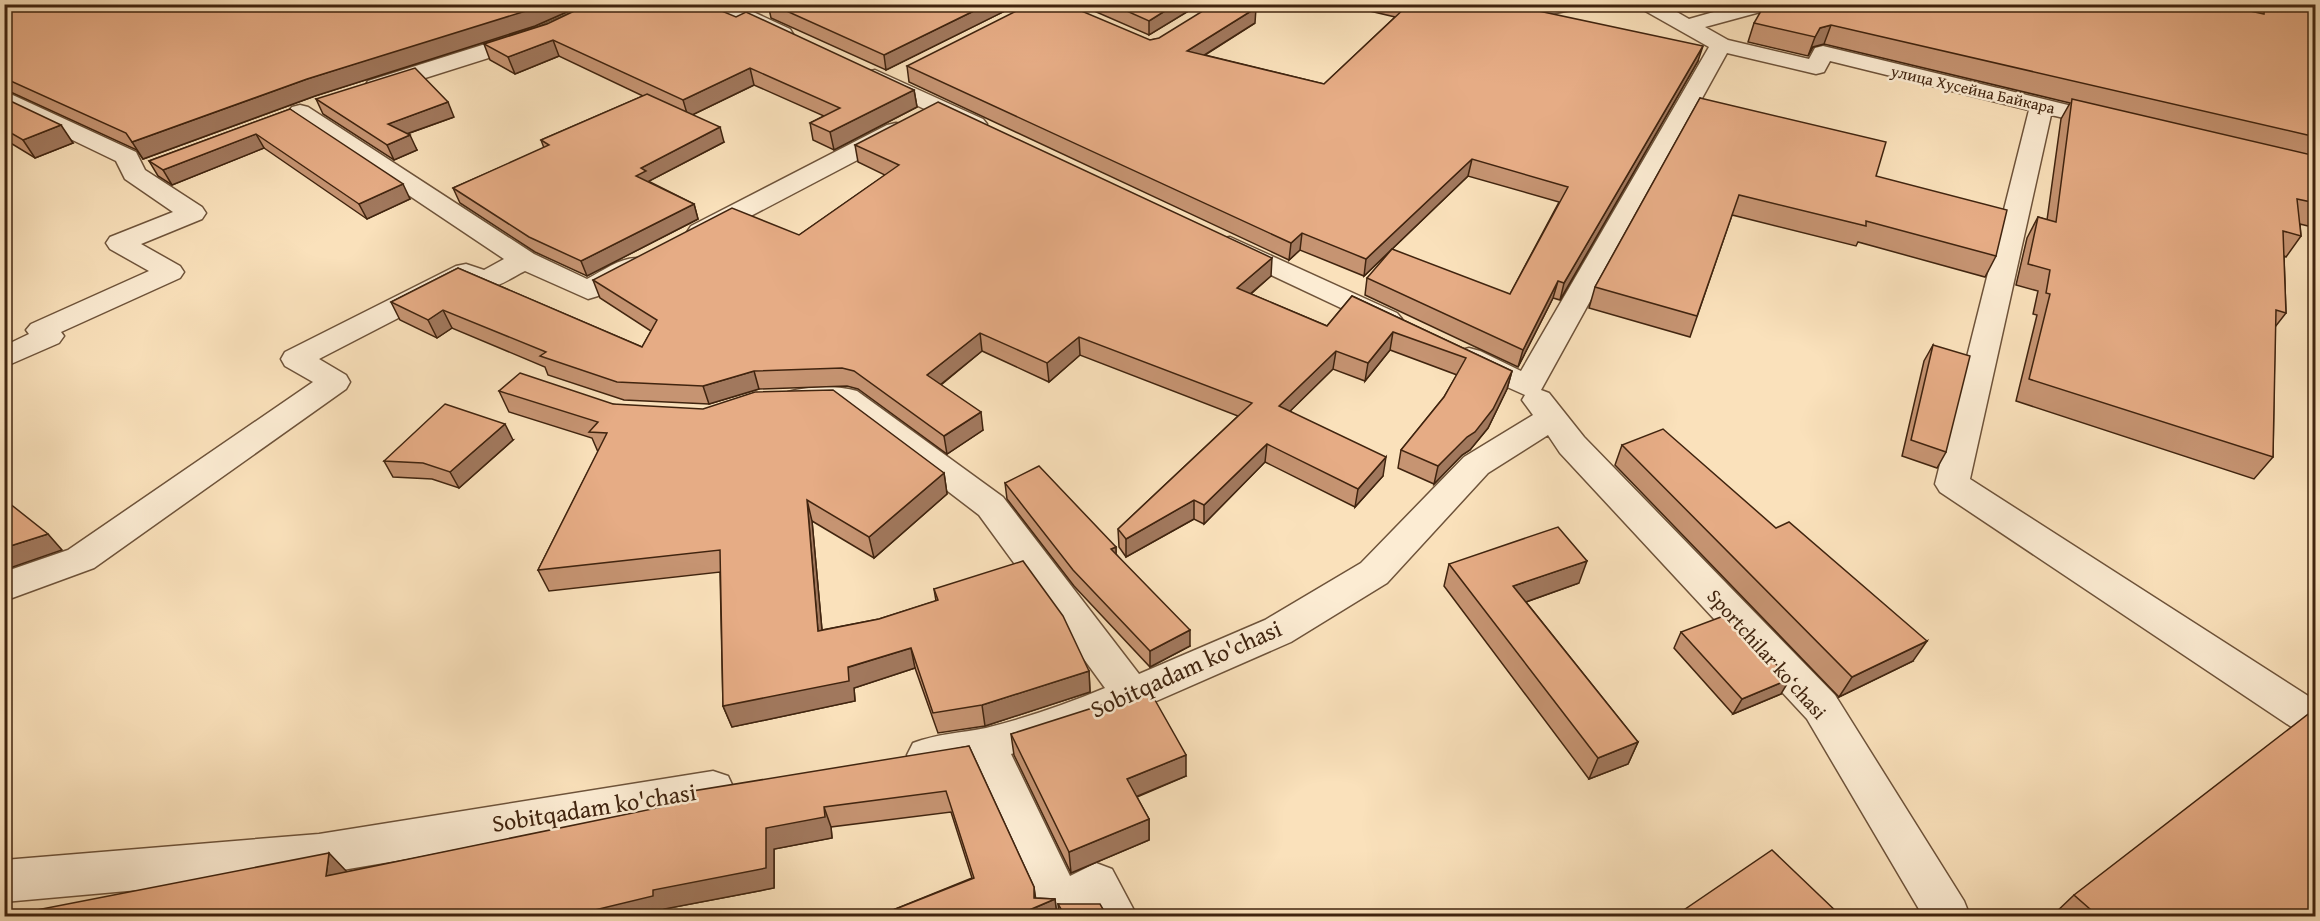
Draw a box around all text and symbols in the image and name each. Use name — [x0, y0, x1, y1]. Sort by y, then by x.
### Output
street label: улица Хусейна Байкара — [1888, 58, 2058, 120]
street label: Sportchilar ko‘chasi — [1701, 582, 1834, 726]
street label: Sobitqadam ko'chasi — [1085, 611, 1287, 726]
street label: Sobitqadam ko'chasi — [489, 774, 699, 841]

